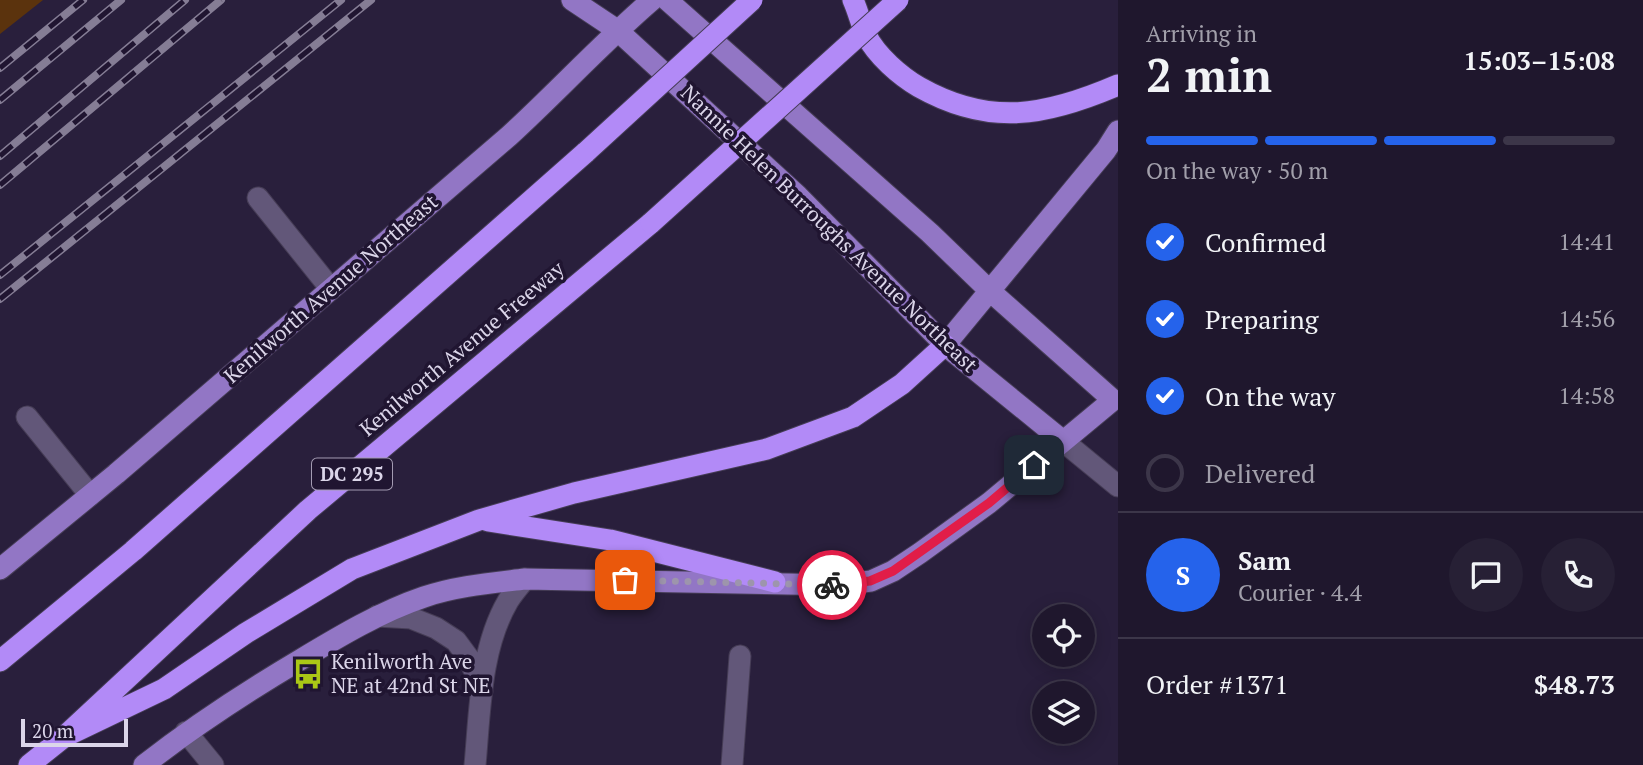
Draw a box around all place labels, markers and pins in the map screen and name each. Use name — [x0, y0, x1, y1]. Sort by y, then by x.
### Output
pin — [1004, 435, 1064, 495]
pin — [595, 550, 655, 610]
place label: Kenilworth Ave NE at 42nd St NE — [331, 647, 491, 699]
bus stop icon: Kenilworth Ave NE at 42nd St NE — [291, 657, 325, 691]

